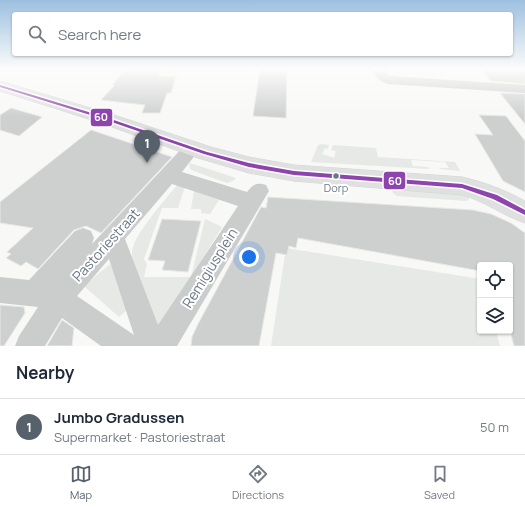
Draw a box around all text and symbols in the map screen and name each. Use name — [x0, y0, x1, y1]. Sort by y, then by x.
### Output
search box — [12, 12, 513, 56]
icon: search — [26, 23, 48, 45]
text: Search here — [58, 24, 141, 45]
line badge: 60 — [90, 108, 113, 127]
text: 60 — [94, 109, 108, 124]
pin: 1 — [134, 130, 160, 163]
marker: Dorp — [331, 171, 341, 181]
line badge: 60 — [383, 171, 406, 190]
text: 60 — [388, 173, 402, 188]
place label: Dorp — [324, 180, 349, 195]
street label: Pastoriestraat — [68, 204, 144, 285]
street label: Remigiusplein — [178, 224, 242, 311]
your location — [239, 247, 259, 267]
map controls — [477, 262, 513, 334]
button: locate — [477, 262, 513, 298]
button: layers — [477, 298, 513, 334]
text: Nearby — [16, 361, 74, 384]
text: Jumbo Gradussen — [54, 407, 184, 428]
text: 1 — [26, 418, 32, 436]
text: 50 m — [480, 418, 509, 436]
text: Supermarket · Pastoriestraat — [54, 428, 226, 446]
tab: Map — [70, 463, 92, 502]
tab: Directions — [232, 463, 284, 502]
tab: Saved — [424, 463, 455, 502]

